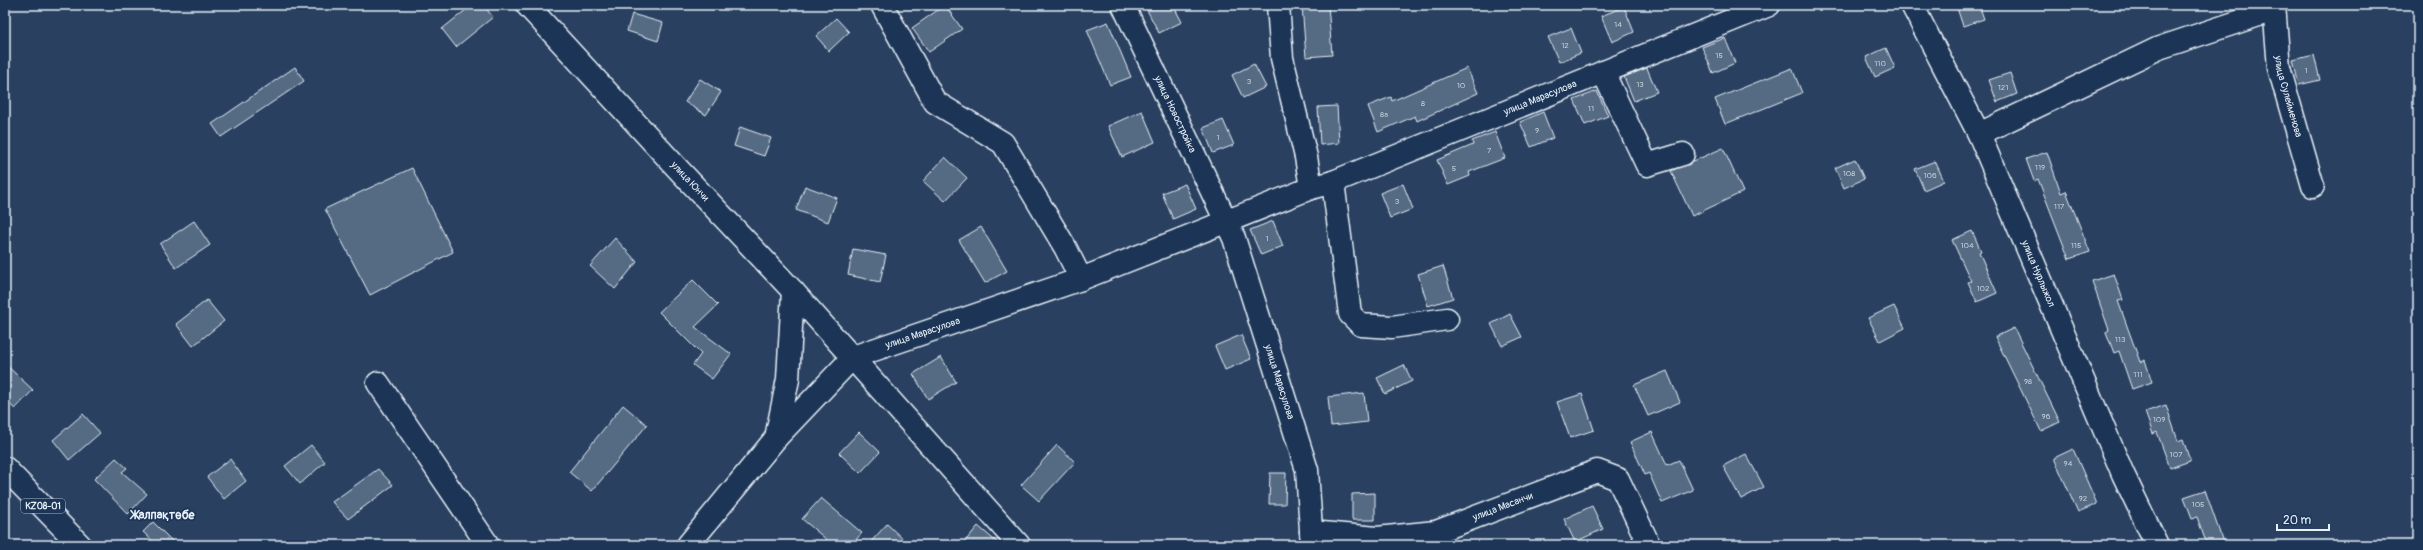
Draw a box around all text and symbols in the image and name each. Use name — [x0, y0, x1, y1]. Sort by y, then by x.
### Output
house number: 14 — [1614, 20, 1622, 29]
house number: 12 — [1561, 41, 1569, 50]
house number: 15 — [1715, 51, 1723, 60]
street label: улица Сулейменова — [2272, 54, 2305, 139]
house number: 110 — [1874, 59, 1886, 68]
house number: 1 — [2304, 66, 2308, 75]
street label: улица Новостройка — [1151, 73, 1199, 155]
house number: 3 — [1247, 77, 1252, 86]
street label: улица Марасулова — [1501, 78, 1579, 118]
house number: 13 — [1636, 80, 1644, 89]
house number: 10 — [1457, 81, 1466, 90]
house number: 121 — [1998, 83, 2008, 92]
house number: 8 — [1421, 99, 1425, 108]
house number: 11 — [1588, 104, 1594, 113]
house number: 8а — [1380, 110, 1388, 119]
house number: 9 — [1535, 126, 1539, 135]
house number: 1 — [1216, 133, 1220, 142]
house number: 7 — [1487, 146, 1492, 155]
street label: улица Юнчи — [667, 158, 712, 204]
house number: 119 — [2035, 163, 2045, 172]
house number: 5 — [1452, 164, 1456, 173]
house number: 108 — [1843, 169, 1855, 178]
house number: 106 — [1923, 171, 1937, 180]
house number: 3 — [1395, 197, 1400, 206]
house number: 117 — [2054, 202, 2065, 211]
house number: 1 — [1265, 234, 1269, 243]
street label: улица Нурлыжол — [2018, 238, 2058, 309]
house number: 104 — [1960, 241, 1974, 250]
house number: 115 — [2071, 241, 2081, 250]
house number: 102 — [1976, 284, 1990, 293]
street label: улица Марасулова — [883, 315, 962, 352]
house number: 113 — [2115, 335, 2126, 344]
street label: улица Марасулова — [1262, 342, 1297, 421]
house number: 111 — [2133, 370, 2143, 379]
house number: 98 — [2024, 377, 2032, 386]
house number: 96 — [2042, 412, 2051, 421]
house number: 109 — [2153, 415, 2165, 424]
house number: 107 — [2170, 450, 2183, 459]
house number: 94 — [2064, 459, 2073, 468]
street label: улица Масанчи — [1470, 490, 1535, 524]
house number: 92 — [2079, 494, 2088, 503]
road number: KZ08-01 — [21, 499, 65, 513]
house number: 105 — [2192, 500, 2204, 509]
scale bar — [2277, 506, 2329, 532]
district label: Жалпақтөбе — [130, 508, 196, 523]
text: 20 m — [2283, 513, 2312, 528]

